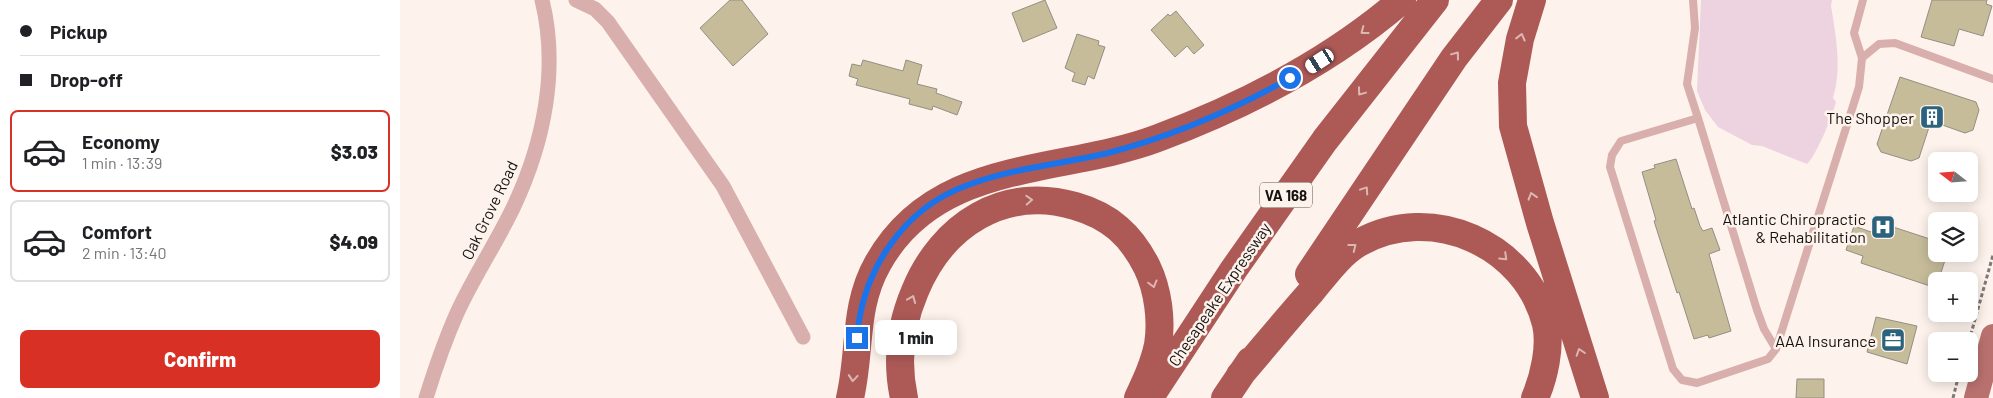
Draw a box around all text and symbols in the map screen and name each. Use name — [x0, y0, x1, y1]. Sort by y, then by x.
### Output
text: Pickup — [50, 20, 108, 43]
one-way arrow — [1361, 25, 1370, 33]
one-way arrow — [1515, 33, 1526, 42]
car — [1303, 47, 1336, 75]
one-way arrow — [1450, 51, 1459, 61]
route start — [1279, 67, 1301, 89]
text: Drop-off — [50, 68, 123, 91]
one-way arrow — [1358, 86, 1367, 96]
building icon: The Shopper — [1919, 104, 1945, 130]
place label: The Shopper — [1826, 108, 1914, 127]
icon: car — [22, 129, 67, 174]
text: Economy — [82, 130, 160, 153]
text: $3.03 — [331, 140, 378, 163]
north arrow — [1928, 152, 1978, 202]
map controls — [1928, 152, 1978, 382]
text: 1 min · 13:39 — [82, 153, 162, 172]
street label: Oak Grove Road — [457, 157, 521, 263]
road number: VA 168 — [1260, 182, 1312, 208]
one-way arrow — [1359, 186, 1368, 196]
one-way arrow — [1527, 193, 1537, 201]
one-way arrow — [1026, 195, 1033, 205]
place label: Atlantic Chiropractic & Rehabilitation — [1723, 209, 1866, 246]
button: layers — [1928, 212, 1978, 262]
hospital icon: Atlantic Chiropractic & Rehabilitation — [1870, 214, 1896, 240]
street label: Chesapeake Expressway — [1164, 218, 1274, 369]
icon: car — [22, 219, 67, 264]
text: Comfort — [82, 220, 152, 243]
text: $4.09 — [330, 230, 378, 253]
text: 2 min · 13:40 — [82, 243, 167, 262]
one-way arrow — [1348, 244, 1357, 253]
one-way arrow — [1498, 251, 1507, 260]
button: + — [1928, 272, 1978, 322]
one-way arrow — [1147, 279, 1158, 288]
one-way arrow — [905, 295, 916, 304]
callout: 1 min — [874, 320, 957, 356]
route end — [846, 327, 868, 349]
office icon: AAA Insurance — [1880, 327, 1906, 353]
text: 1 min — [898, 328, 934, 347]
button: Confirm — [20, 330, 380, 388]
place label: AAA Insurance — [1775, 331, 1876, 350]
button: − — [1928, 332, 1978, 382]
one-way arrow — [1576, 348, 1586, 356]
one-way arrow — [848, 375, 859, 383]

